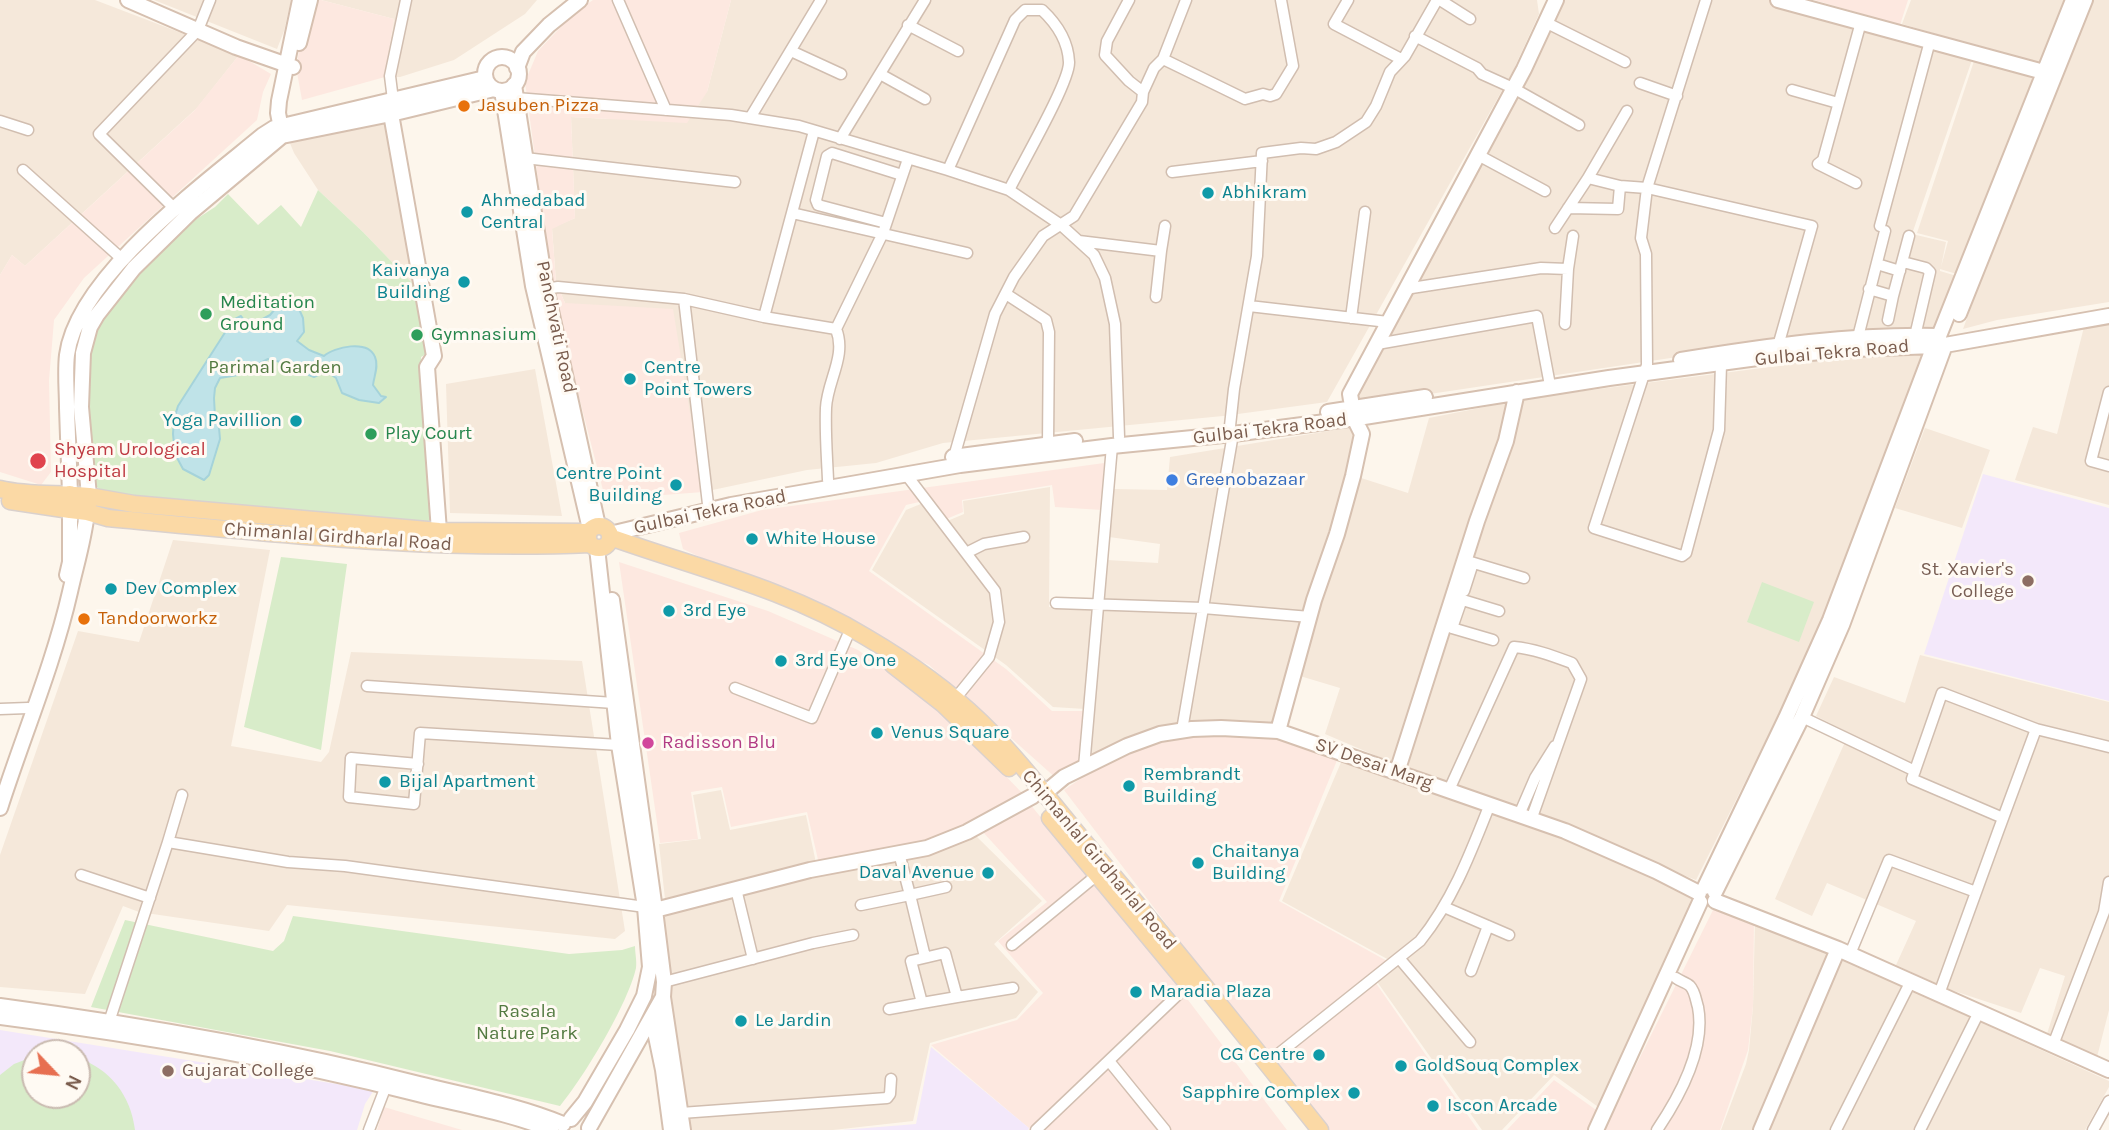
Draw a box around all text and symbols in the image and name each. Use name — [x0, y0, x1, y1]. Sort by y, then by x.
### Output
place label: Jasuben Pizza — [478, 95, 599, 117]
marker: Jasuben Pizza — [456, 98, 472, 114]
place label: Abhikram — [1222, 182, 1307, 204]
marker: Abhikram — [1200, 185, 1216, 201]
place label: Ahmedabad Central — [481, 190, 586, 234]
marker: Ahmedabad Central — [459, 204, 475, 220]
street label: Panchvati Road — [531, 259, 581, 395]
place label: Kaivanya Building — [372, 260, 450, 304]
marker: Kaivanya Building — [456, 274, 472, 290]
place label: Meditation Ground — [220, 292, 315, 336]
marker: Meditation Ground — [198, 306, 214, 322]
place label: Gymnasium — [431, 324, 537, 346]
marker: Gymnasium — [409, 327, 425, 343]
street label: Gulbai Tekra Road — [1754, 335, 1910, 371]
park label: Parimal Garden — [208, 357, 342, 379]
place label: Centre Point Towers — [644, 357, 752, 401]
marker: Centre Point Towers — [622, 371, 638, 387]
street label: Gulbai Tekra Road — [1192, 408, 1348, 450]
place label: Yoga Pavillion — [162, 410, 282, 432]
marker: Yoga Pavillion — [288, 413, 304, 429]
place label: Play Court — [385, 423, 472, 445]
marker: Play Court — [363, 426, 379, 442]
place label: Shyam Urological Hospital — [54, 439, 206, 483]
marker: Shyam Urological Hospital — [28, 451, 48, 471]
place label: Centre Point Building — [556, 463, 662, 507]
place label: Greenobazaar — [1186, 469, 1305, 491]
marker: Greenobazaar — [1164, 472, 1180, 488]
marker: Centre Point Building — [668, 477, 684, 493]
street label: Gulbai Tekra Road — [632, 485, 788, 539]
street label: Chimanlal Girdharlal Road — [223, 518, 453, 556]
place label: White House — [766, 528, 876, 550]
marker: White House — [744, 531, 760, 547]
place label: St. Xavier's College — [1920, 559, 2014, 603]
marker: St. Xavier's College — [2020, 573, 2036, 589]
place label: Dev Complex — [125, 578, 237, 600]
marker: Dev Complex — [103, 581, 119, 597]
place label: 3rd Eye — [683, 600, 746, 622]
marker: 3rd Eye — [661, 603, 677, 619]
place label: Tandoorworkz — [98, 608, 217, 630]
marker: Tandoorworkz — [76, 611, 92, 627]
place label: 3rd Eye One — [795, 650, 896, 672]
marker: 3rd Eye One — [773, 653, 789, 669]
place label: Venus Square — [891, 722, 1009, 744]
marker: Venus Square — [869, 725, 885, 741]
place label: Radisson Blu — [662, 732, 776, 754]
street label: SV Desai Marg — [1312, 733, 1436, 795]
marker: Radisson Blu — [640, 735, 656, 751]
place label: Rembrandt Building — [1143, 764, 1241, 808]
street label: Chimanlal Girdharlal Road — [1017, 765, 1181, 955]
place label: Bijal Apartment — [399, 771, 535, 793]
marker: Bijal Apartment — [377, 774, 393, 790]
marker: Rembrandt Building — [1121, 778, 1137, 794]
place label: Chaitanya Building — [1212, 841, 1300, 885]
marker: Chaitanya Building — [1190, 855, 1206, 871]
place label: Daval Avenue — [859, 862, 974, 884]
marker: Daval Avenue — [980, 865, 996, 881]
place label: Maradia Plaza — [1150, 981, 1272, 1003]
marker: Maradia Plaza — [1128, 984, 1144, 1000]
park label: Rasala Nature Park — [476, 1001, 578, 1045]
place label: Le Jardin — [755, 1010, 832, 1032]
marker: Le Jardin — [733, 1013, 749, 1029]
north arrow — [21, 1039, 91, 1109]
place label: CG Centre — [1220, 1044, 1305, 1066]
marker: CG Centre — [1311, 1047, 1327, 1063]
place label: GoldSouq Complex — [1415, 1055, 1579, 1077]
marker: GoldSouq Complex — [1393, 1058, 1409, 1074]
place label: Gujarat College — [182, 1060, 314, 1082]
marker: Gujarat College — [160, 1063, 176, 1079]
text: N — [60, 1071, 86, 1093]
place label: Sapphire Complex — [1182, 1082, 1340, 1104]
marker: Sapphire Complex — [1346, 1085, 1362, 1101]
place label: Iscon Arcade — [1447, 1095, 1558, 1117]
marker: Iscon Arcade — [1425, 1098, 1441, 1114]

